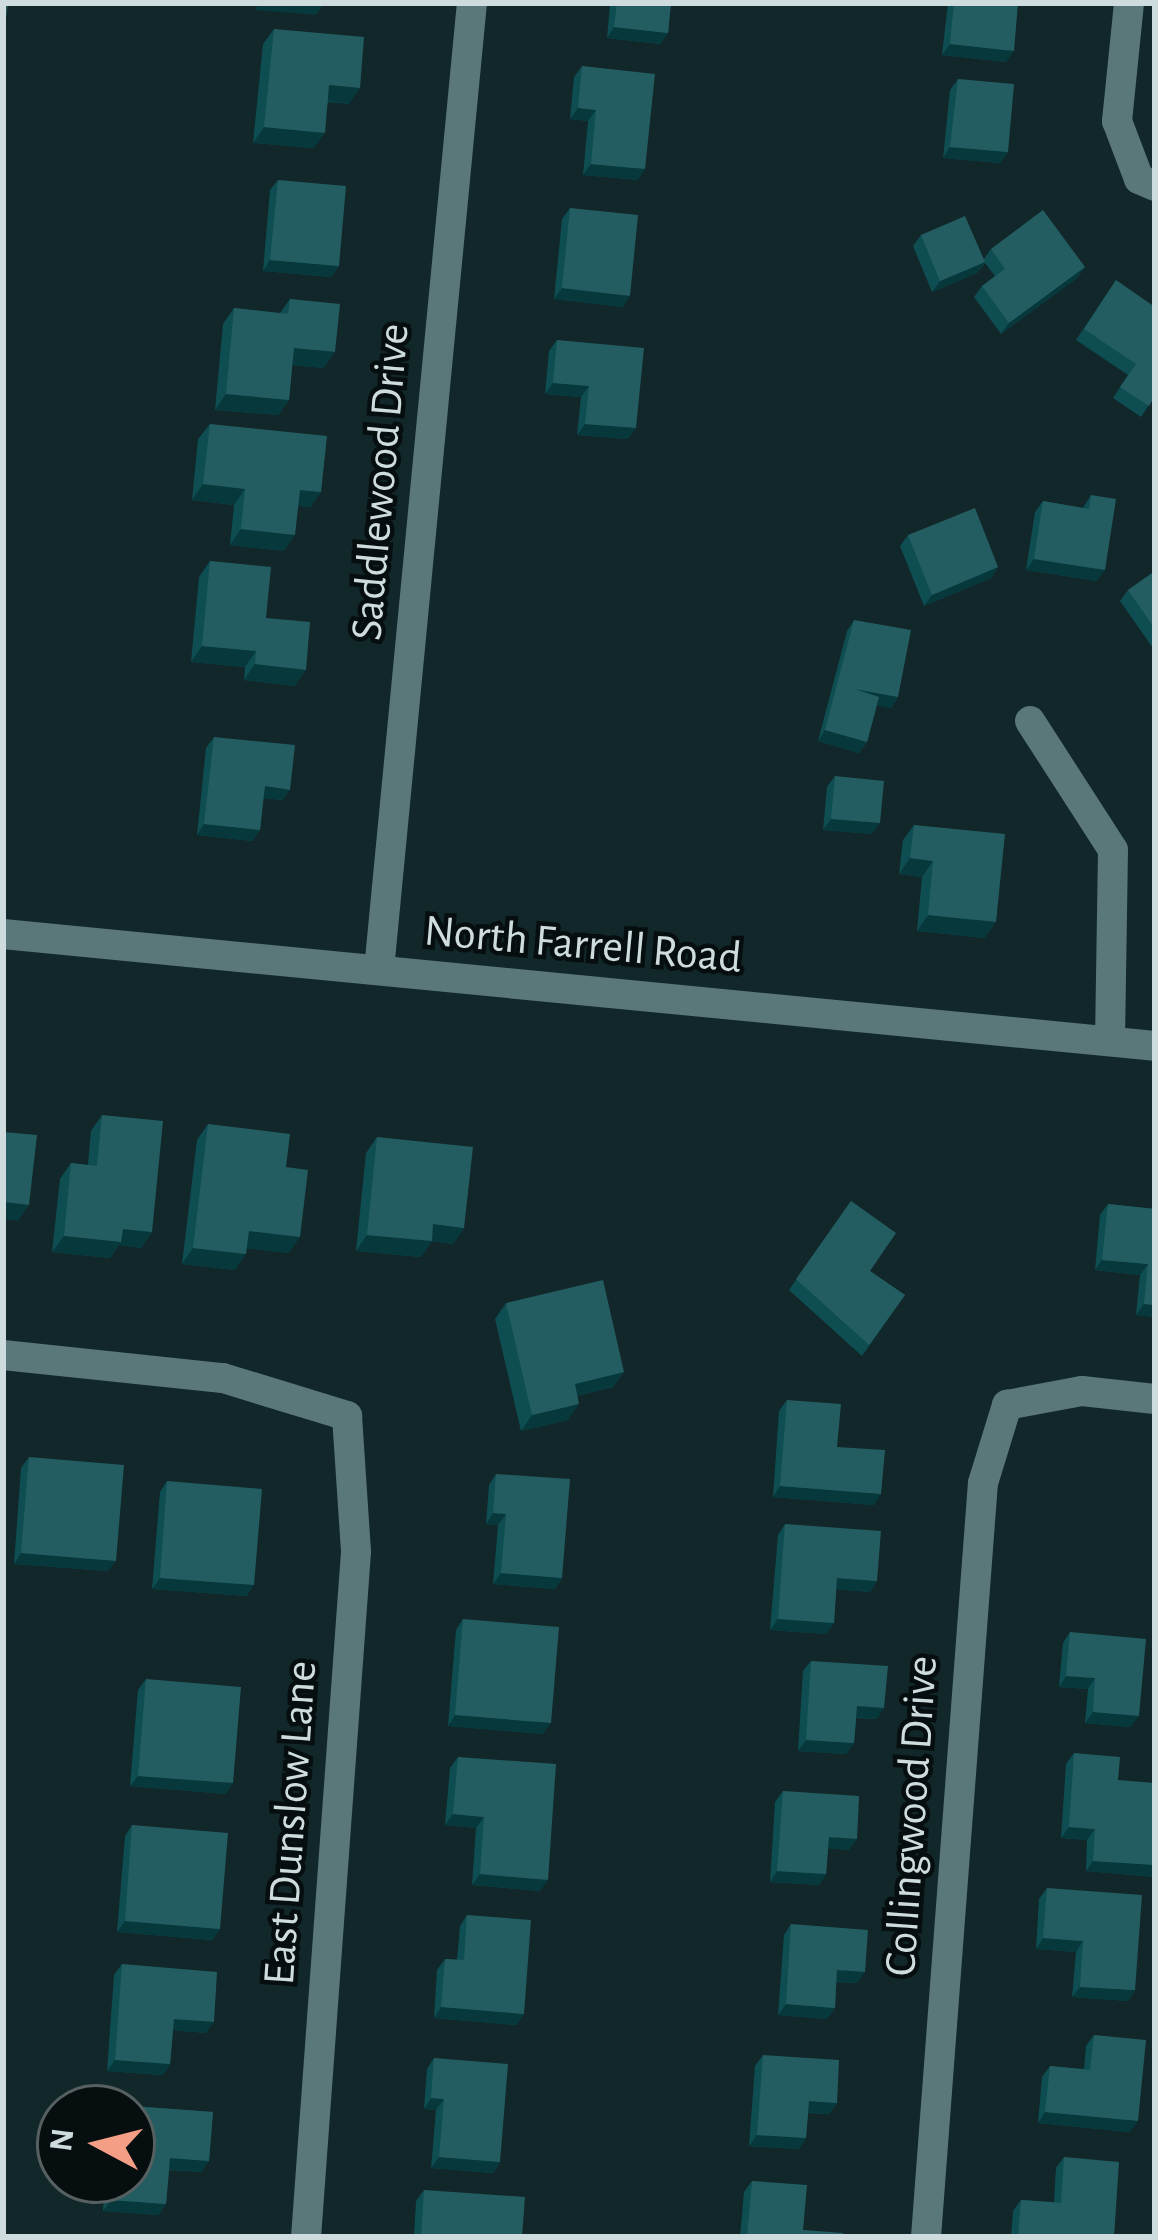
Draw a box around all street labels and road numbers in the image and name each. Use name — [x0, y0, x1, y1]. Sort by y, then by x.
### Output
street label: Saddlewood Drive — [340, 321, 422, 643]
street label: North Farrell Road — [422, 904, 744, 986]
street label: Collingwood Drive — [874, 1654, 950, 1978]
street label: East Dunslow Lane — [253, 1659, 329, 1987]

